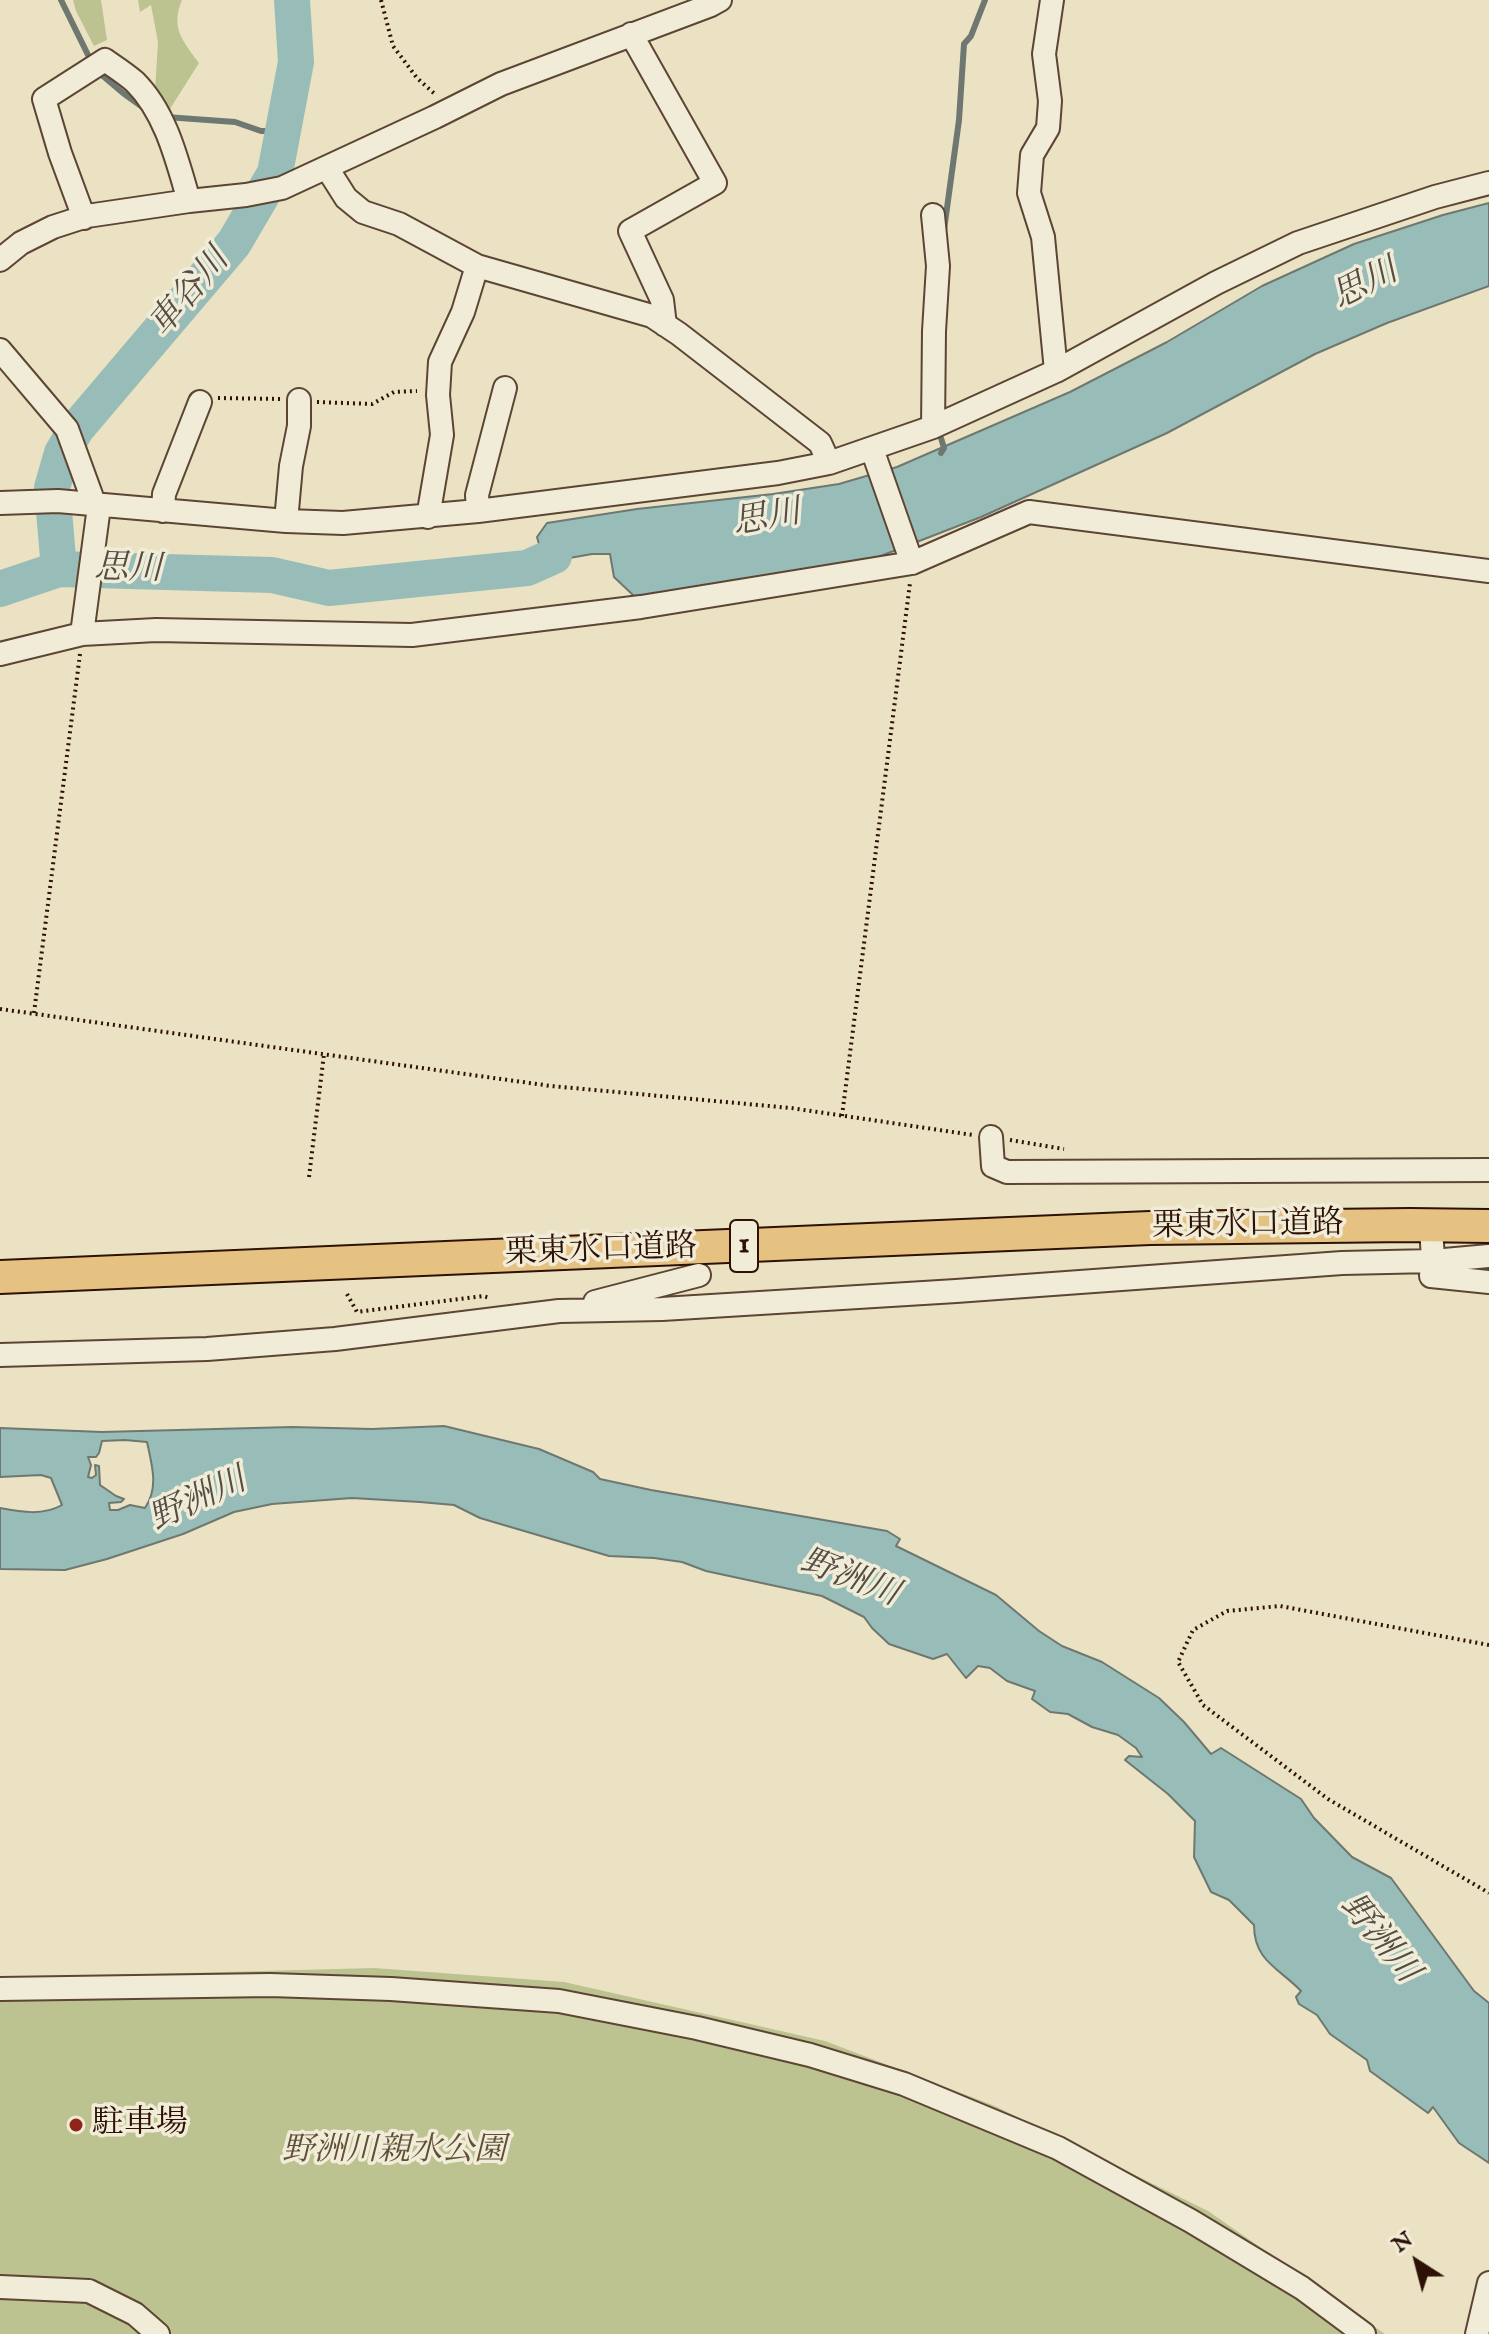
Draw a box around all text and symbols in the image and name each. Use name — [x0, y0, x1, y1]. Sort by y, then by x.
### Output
water label: 車谷川 — [143, 242, 239, 346]
water label: 思川 — [1326, 252, 1406, 320]
water label: 思川 — [730, 494, 804, 546]
water label: 思川 — [94, 550, 162, 592]
street label: 栗東水口道路 — [1152, 1206, 1344, 1248]
road number: 1 — [730, 1220, 758, 1272]
street label: 栗東水口道路 — [504, 1229, 698, 1275]
water label: 野洲川 — [144, 1462, 254, 1542]
water label: 野洲川 — [794, 1543, 904, 1617]
water label: 野洲川 — [1330, 1888, 1426, 1992]
place label: 駐車場 — [92, 2106, 188, 2144]
marker: 駐車場 — [67, 2116, 85, 2134]
park label: 野洲川親水公園 — [282, 2133, 506, 2171]
north arrow — [1377, 2222, 1457, 2302]
text: N — [1387, 2226, 1419, 2260]

